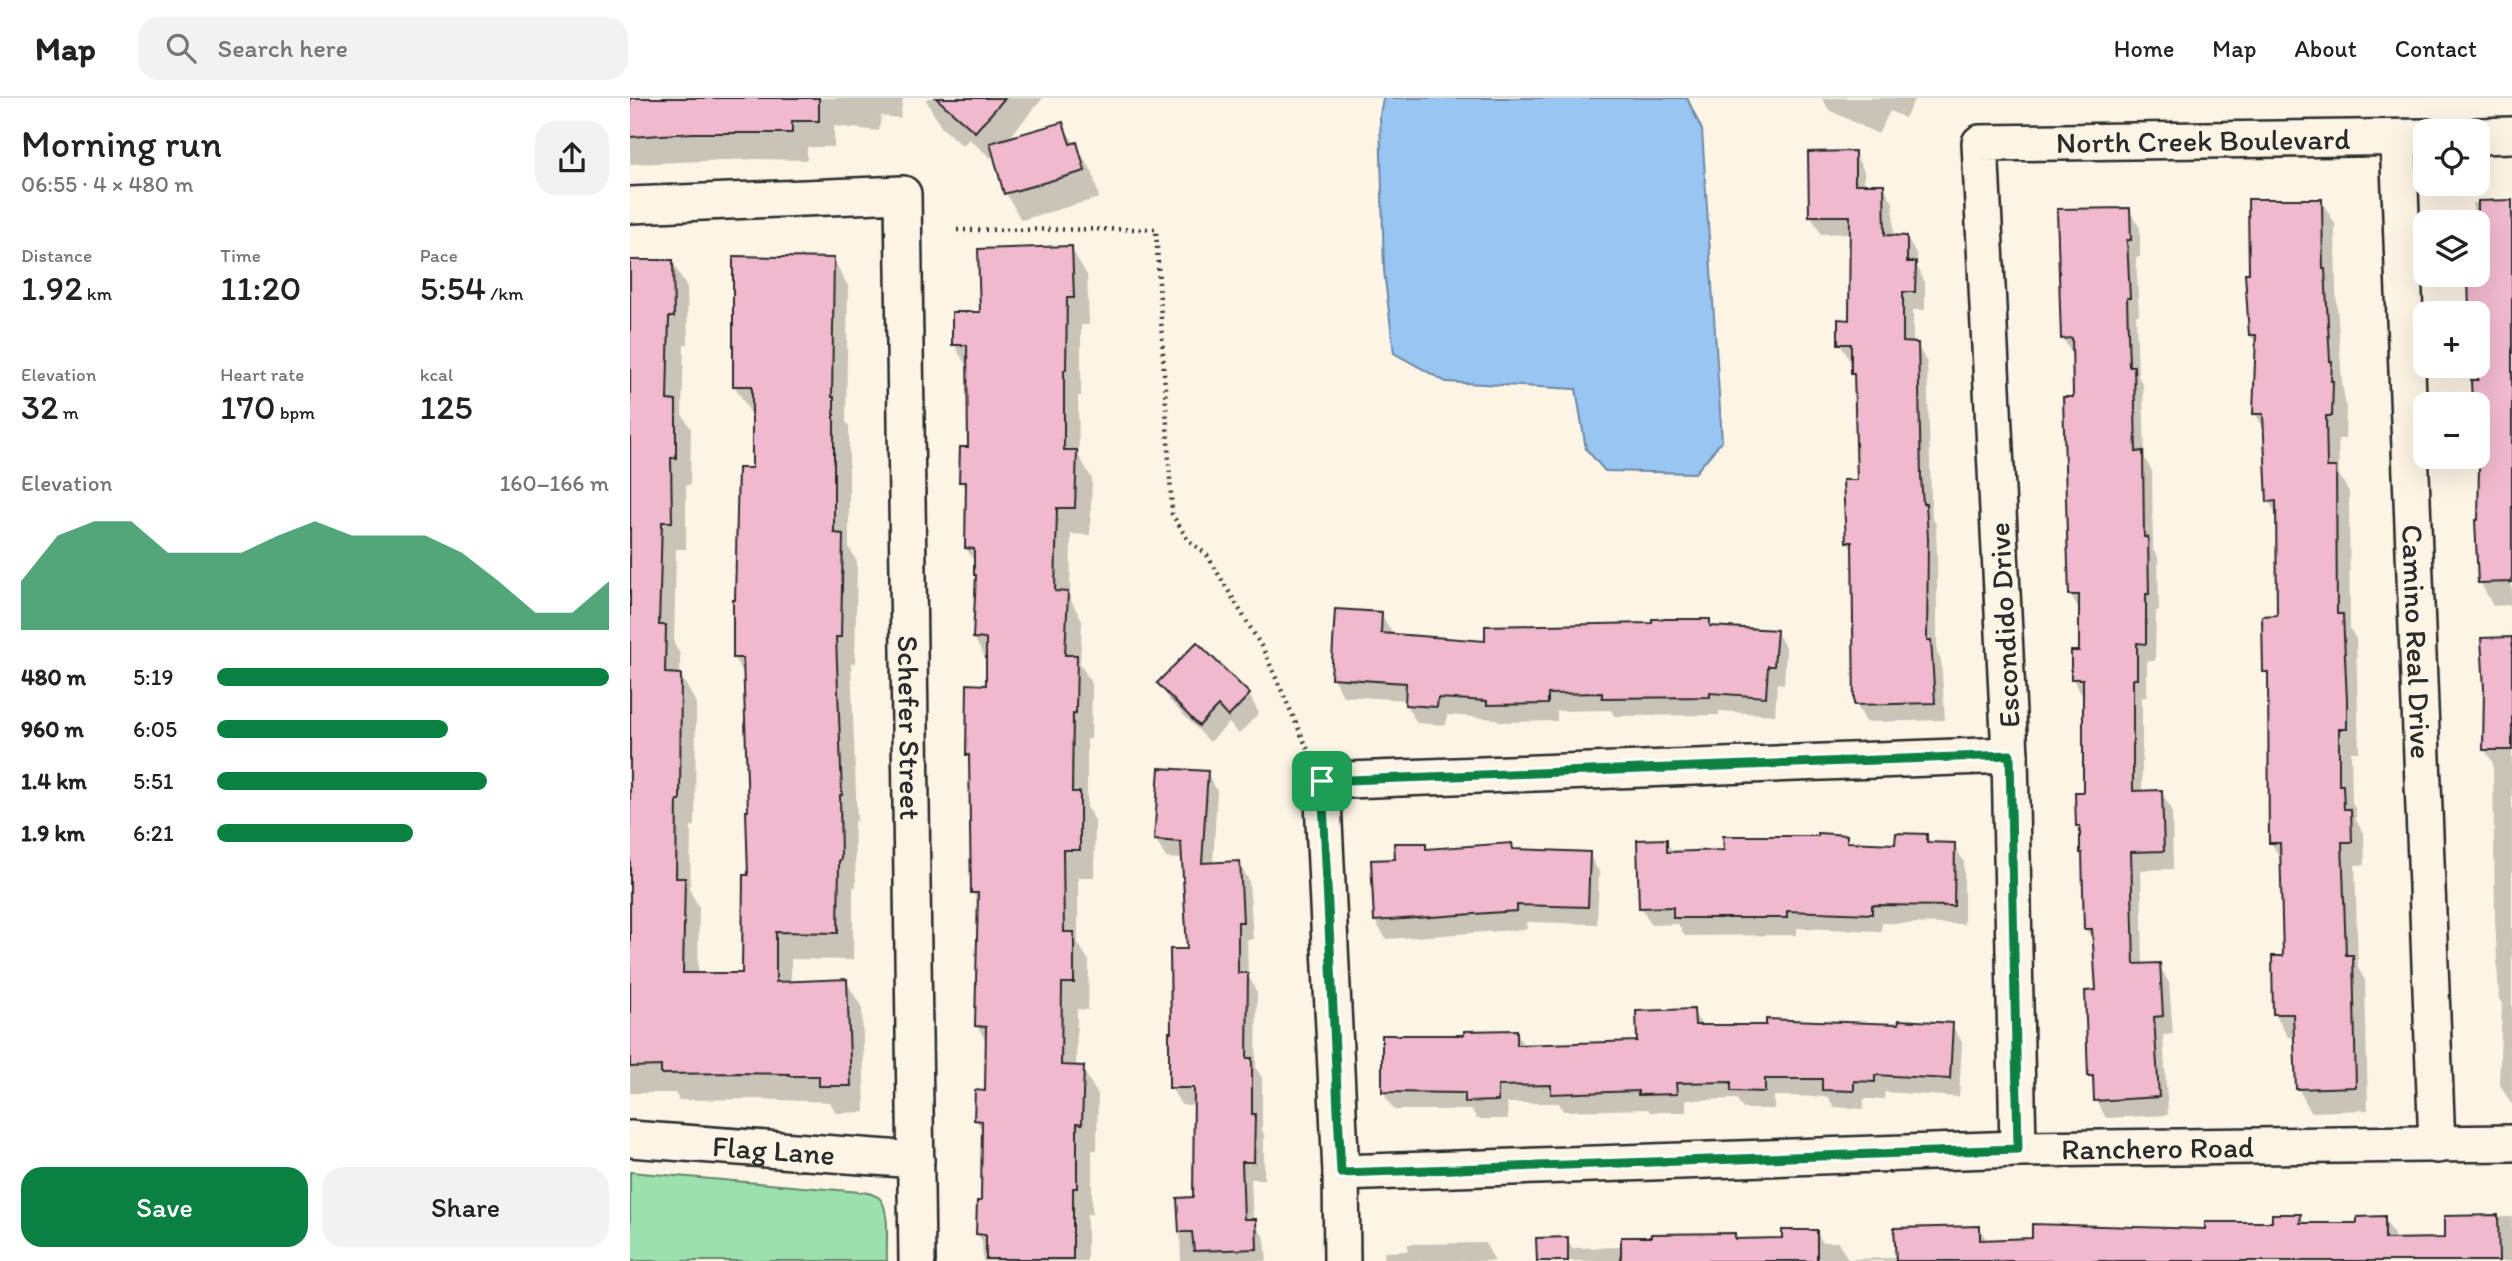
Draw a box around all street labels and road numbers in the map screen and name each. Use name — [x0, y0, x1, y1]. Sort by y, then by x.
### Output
street label: North Creek Boulevard — [2056, 120, 2351, 160]
street label: Escondido Drive — [1980, 521, 2028, 729]
street label: Camino Real Drive — [2394, 524, 2441, 760]
street label: Schefer Street — [890, 635, 930, 820]
street label: Flag Lane — [711, 1127, 836, 1172]
street label: Ranchero Road — [2061, 1128, 2254, 1167]

